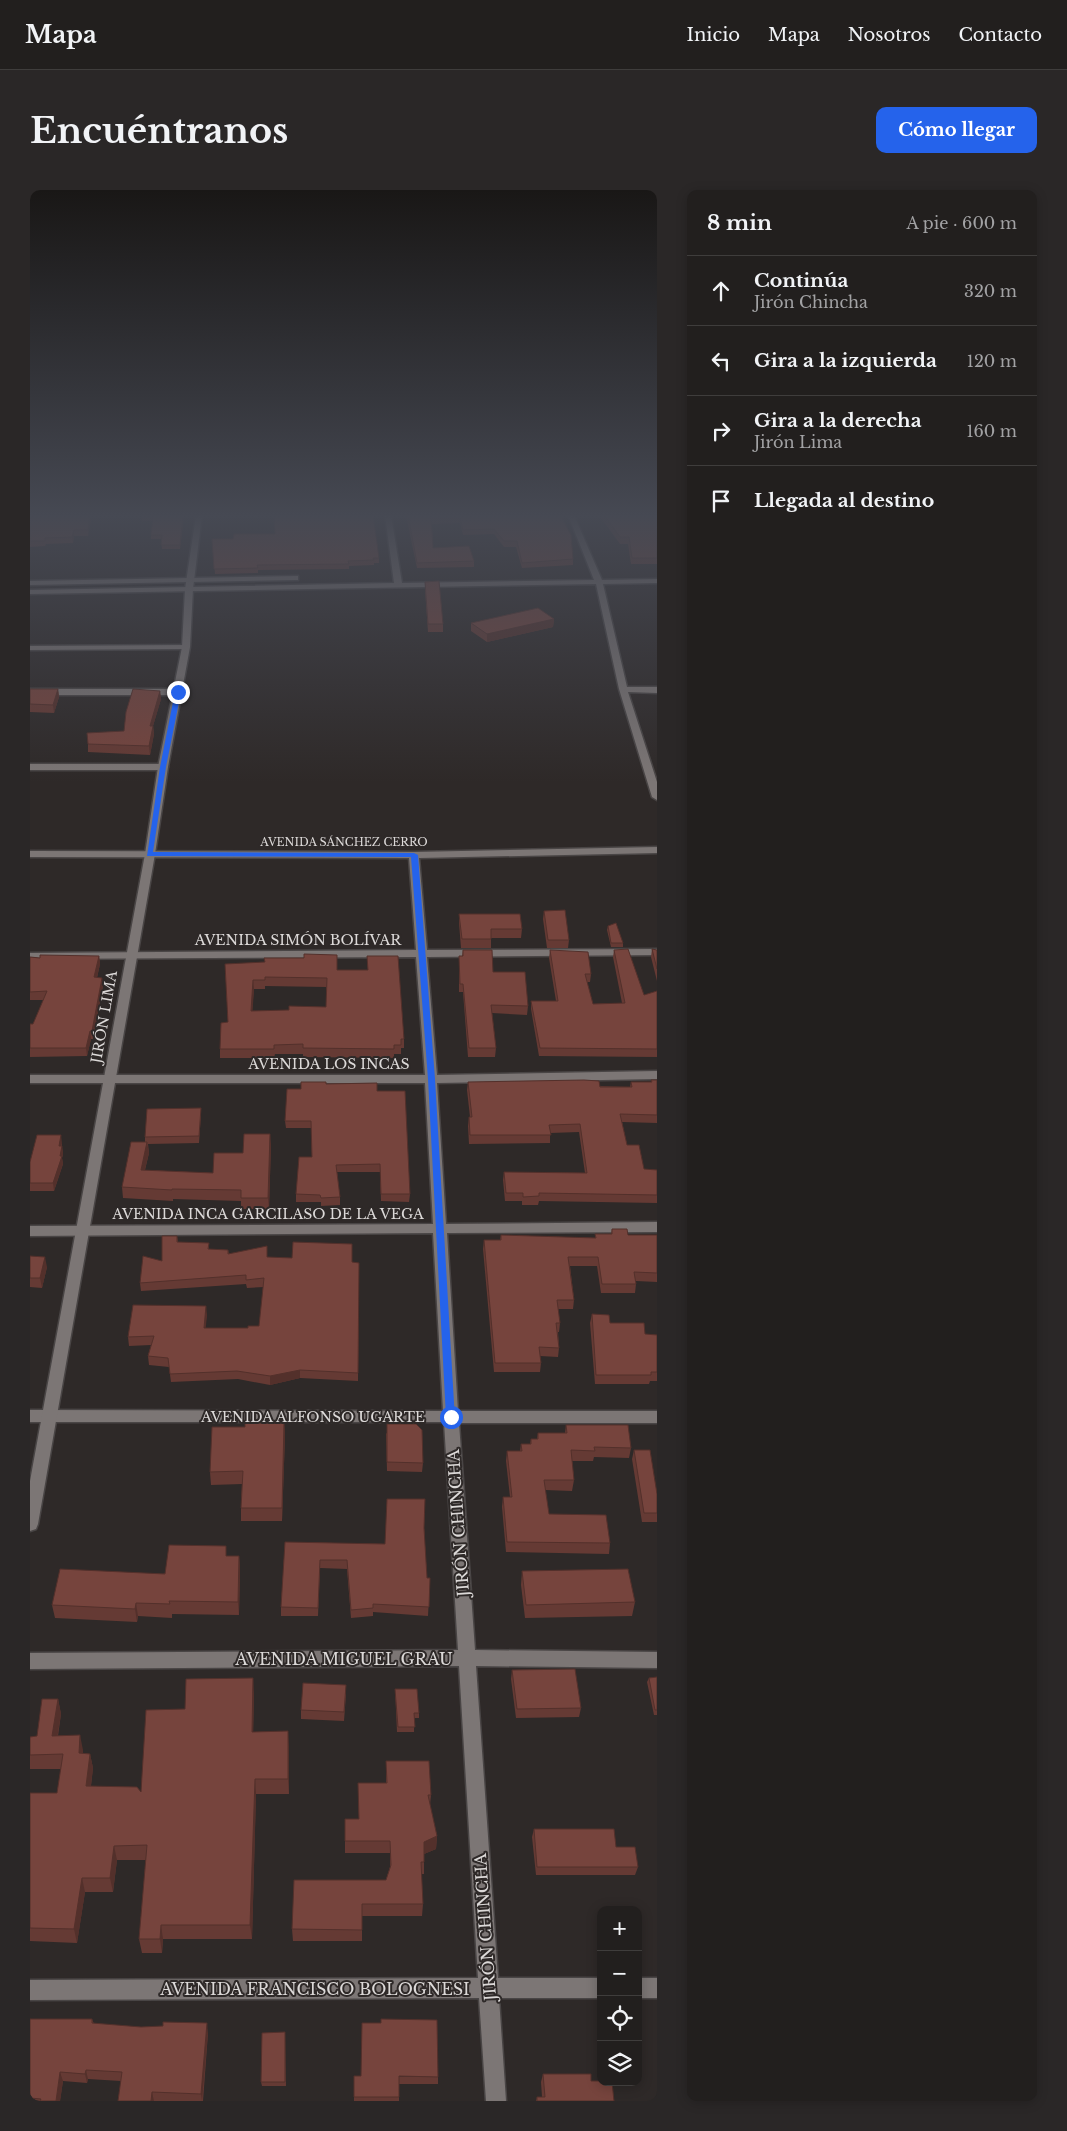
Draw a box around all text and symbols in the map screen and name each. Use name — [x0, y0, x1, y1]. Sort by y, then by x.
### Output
text: Mapa — [25, 20, 97, 49]
text: Inicio — [686, 24, 740, 46]
text: Mapa — [768, 24, 820, 46]
text: Nosotros — [848, 24, 930, 46]
text: Contacto — [958, 24, 1042, 46]
button: Cómo llegar — [876, 107, 1037, 153]
text: Encuéntranos — [30, 109, 288, 152]
text: 8 min — [707, 210, 772, 236]
text: A pie · 600 m — [907, 213, 1017, 233]
text: Continúa — [754, 269, 848, 292]
icon: ahead — [707, 277, 735, 305]
text: 320 m — [964, 281, 1017, 301]
text: Jirón Chincha — [754, 292, 868, 312]
icon: left — [707, 347, 735, 375]
text: Gira a la izquierda — [754, 349, 937, 372]
text: 120 m — [967, 351, 1017, 371]
text: Gira a la derecha — [754, 409, 922, 432]
icon: right — [707, 417, 735, 445]
text: 160 m — [966, 421, 1017, 441]
text: Jirón Lima — [754, 432, 842, 452]
icon: arrive — [707, 487, 735, 515]
text: Llegada al destino — [754, 489, 934, 512]
route end — [167, 681, 190, 704]
street label: AVENIDA SÁNCHEZ CERRO — [259, 835, 428, 849]
street label: AVENIDA SIMÓN BOLÍVAR — [194, 931, 402, 949]
street label: JIRÓN LIMA — [87, 969, 121, 1067]
street label: AVENIDA LOS INCAS — [247, 1055, 410, 1073]
street label: AVENIDA INCA GARCILASO DE LA VEGA — [111, 1205, 424, 1223]
route start — [440, 1406, 463, 1429]
street label: AVENIDA ALFONSO UGARTE — [200, 1408, 425, 1426]
street label: JIRÓN CHINCHA — [443, 1448, 473, 1599]
street label: AVENIDA MIGUEL GRAU — [234, 1649, 453, 1669]
street label: JIRÓN CHINCHA — [470, 1852, 500, 2003]
map controls — [597, 1906, 642, 2086]
button: + — [597, 1906, 642, 1951]
button: − — [597, 1951, 642, 1996]
street label: AVENIDA FRANCISCO BOLOGNESI — [159, 1979, 470, 1999]
button: locate — [597, 1996, 642, 2041]
button: layers — [597, 2041, 642, 2086]

